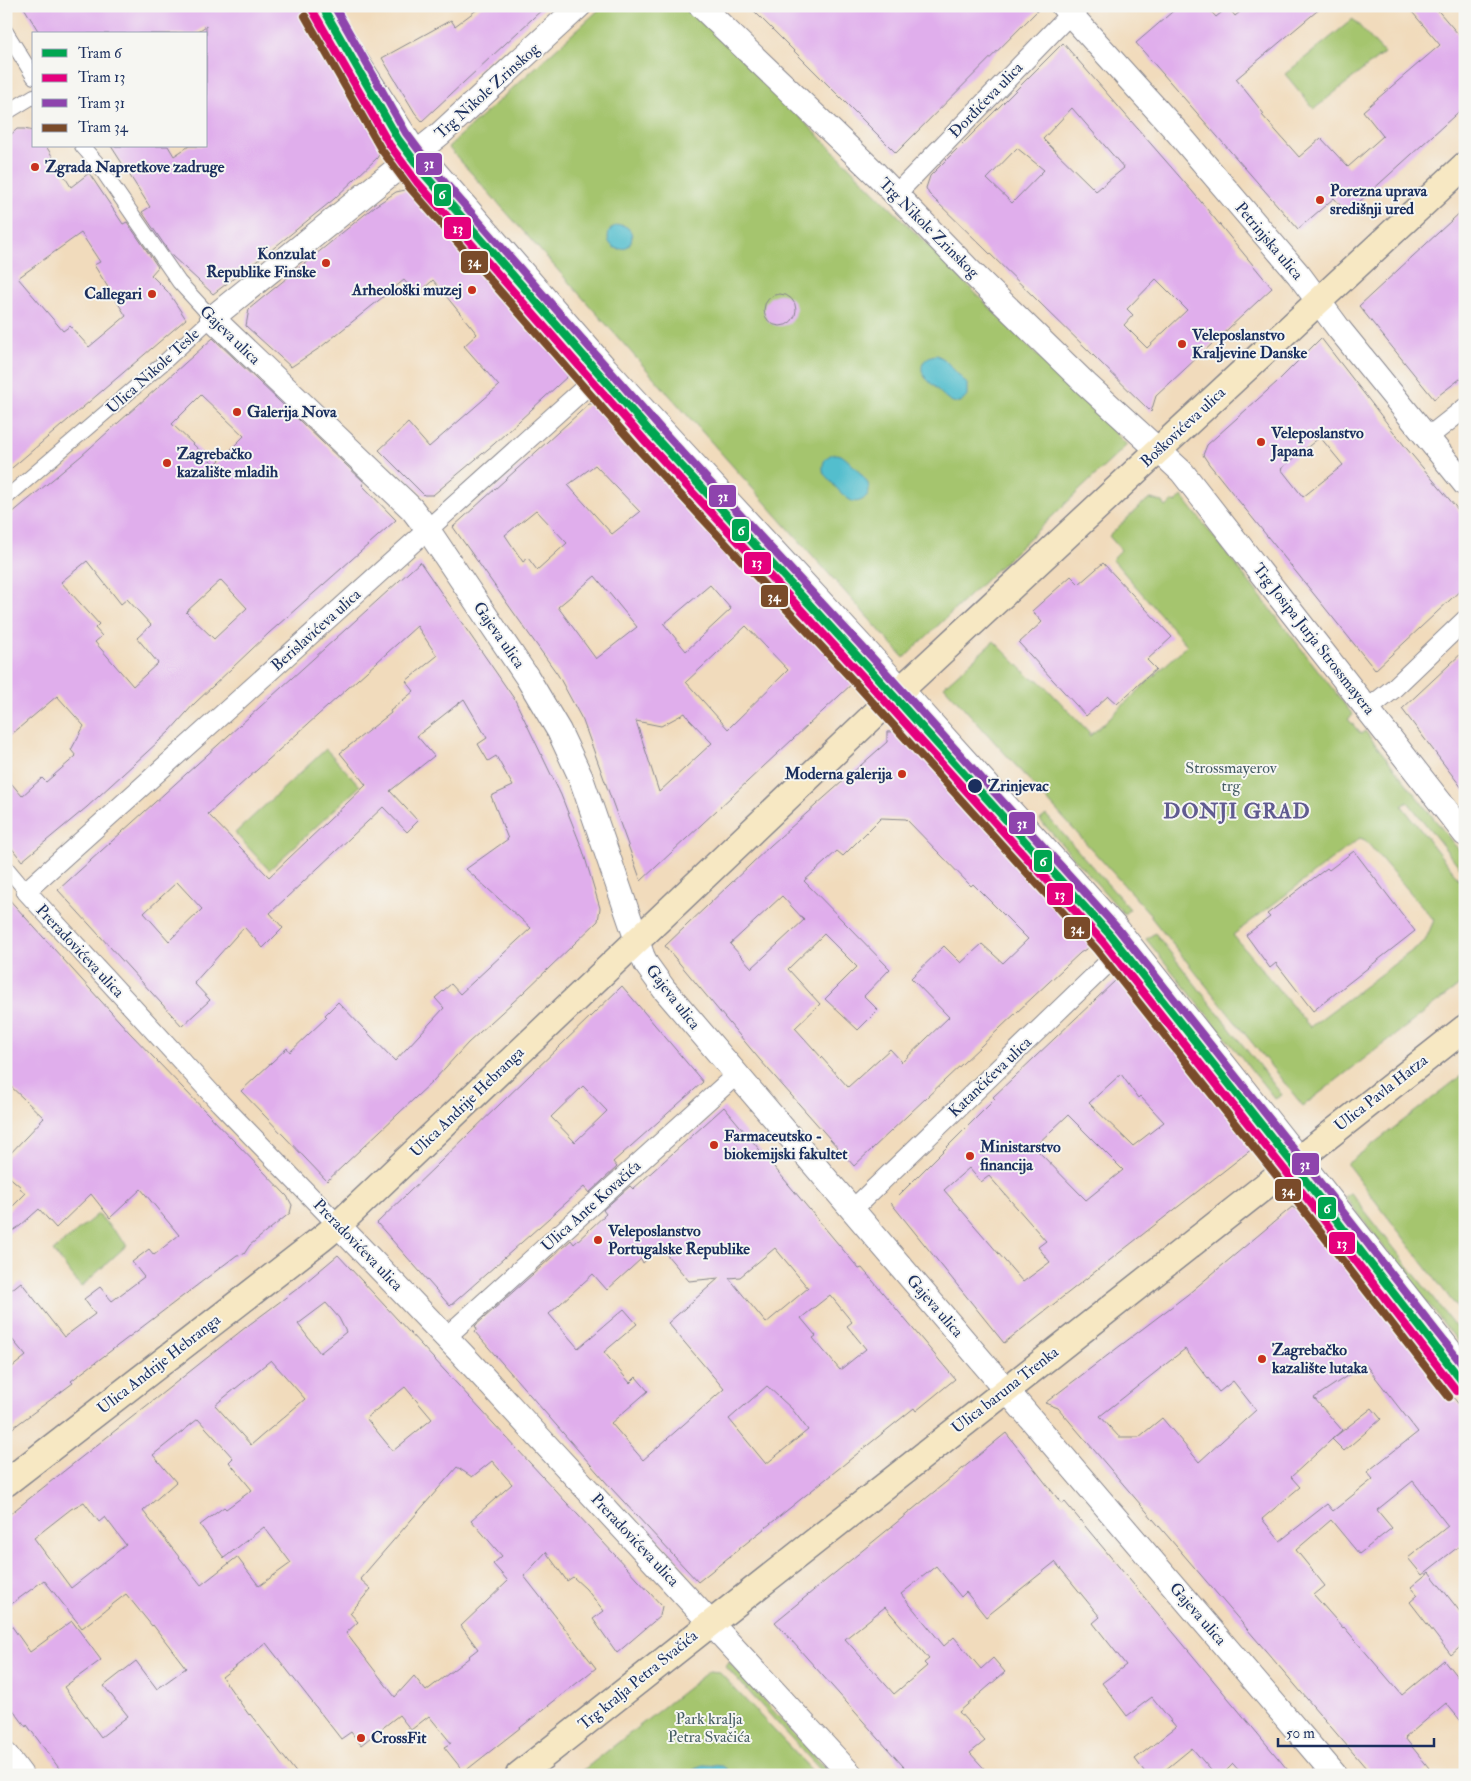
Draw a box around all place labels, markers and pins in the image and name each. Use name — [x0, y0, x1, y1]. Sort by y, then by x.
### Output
place label: Zgrada Napretkove zadruge — [45, 157, 225, 178]
marker: Zgrada Napretkove zadruge — [29, 161, 41, 173]
place label: Porezna uprava središnji ured — [1330, 181, 1428, 219]
marker: Porezna uprava središnji ured — [1314, 194, 1326, 206]
place label: Konzulat Republike Finske — [206, 244, 317, 283]
marker: Konzulat Republike Finske — [320, 257, 332, 269]
place label: Arheološki muzej — [351, 280, 462, 300]
place label: Callegari — [84, 284, 143, 305]
marker: Arheološki muzej — [466, 284, 478, 296]
marker: Callegari — [146, 288, 158, 300]
place label: Veleposlanstvo Kraljevine Danske — [1191, 325, 1307, 363]
marker: Veleposlanstvo Kraljevine Danske — [1176, 338, 1188, 350]
place label: Galerija Nova — [247, 402, 337, 422]
marker: Galerija Nova — [231, 406, 243, 418]
place label: Veleposlanstvo Japana — [1270, 423, 1364, 462]
marker: Veleposlanstvo Japana — [1255, 436, 1267, 448]
place label: Zagrebačko kazalište mladih — [176, 444, 279, 482]
marker: Zagrebačko kazalište mladih — [161, 457, 173, 469]
place label: Moderna galerija — [784, 764, 892, 785]
marker: Moderna galerija — [896, 768, 908, 780]
place label: Zrinjevac — [988, 776, 1049, 796]
marker: Zrinjevac — [966, 777, 984, 795]
place label: Farmaceutsko - biokemijski fakultet — [723, 1126, 848, 1164]
place label: Ministarstvo financija — [979, 1137, 1061, 1175]
marker: Farmaceutsko - biokemijski fakultet — [708, 1139, 720, 1151]
marker: Ministarstvo financija — [964, 1150, 976, 1162]
place label: Veleposlanstvo Portugalske Republike — [607, 1221, 750, 1260]
marker: Veleposlanstvo Portugalske Republike — [592, 1234, 604, 1246]
place label: Zagrebačko kazalište lutaka — [1271, 1340, 1368, 1378]
marker: Zagrebačko kazalište lutaka — [1256, 1353, 1268, 1365]
place label: CrossFit — [371, 1728, 427, 1748]
marker: CrossFit — [355, 1732, 367, 1744]

